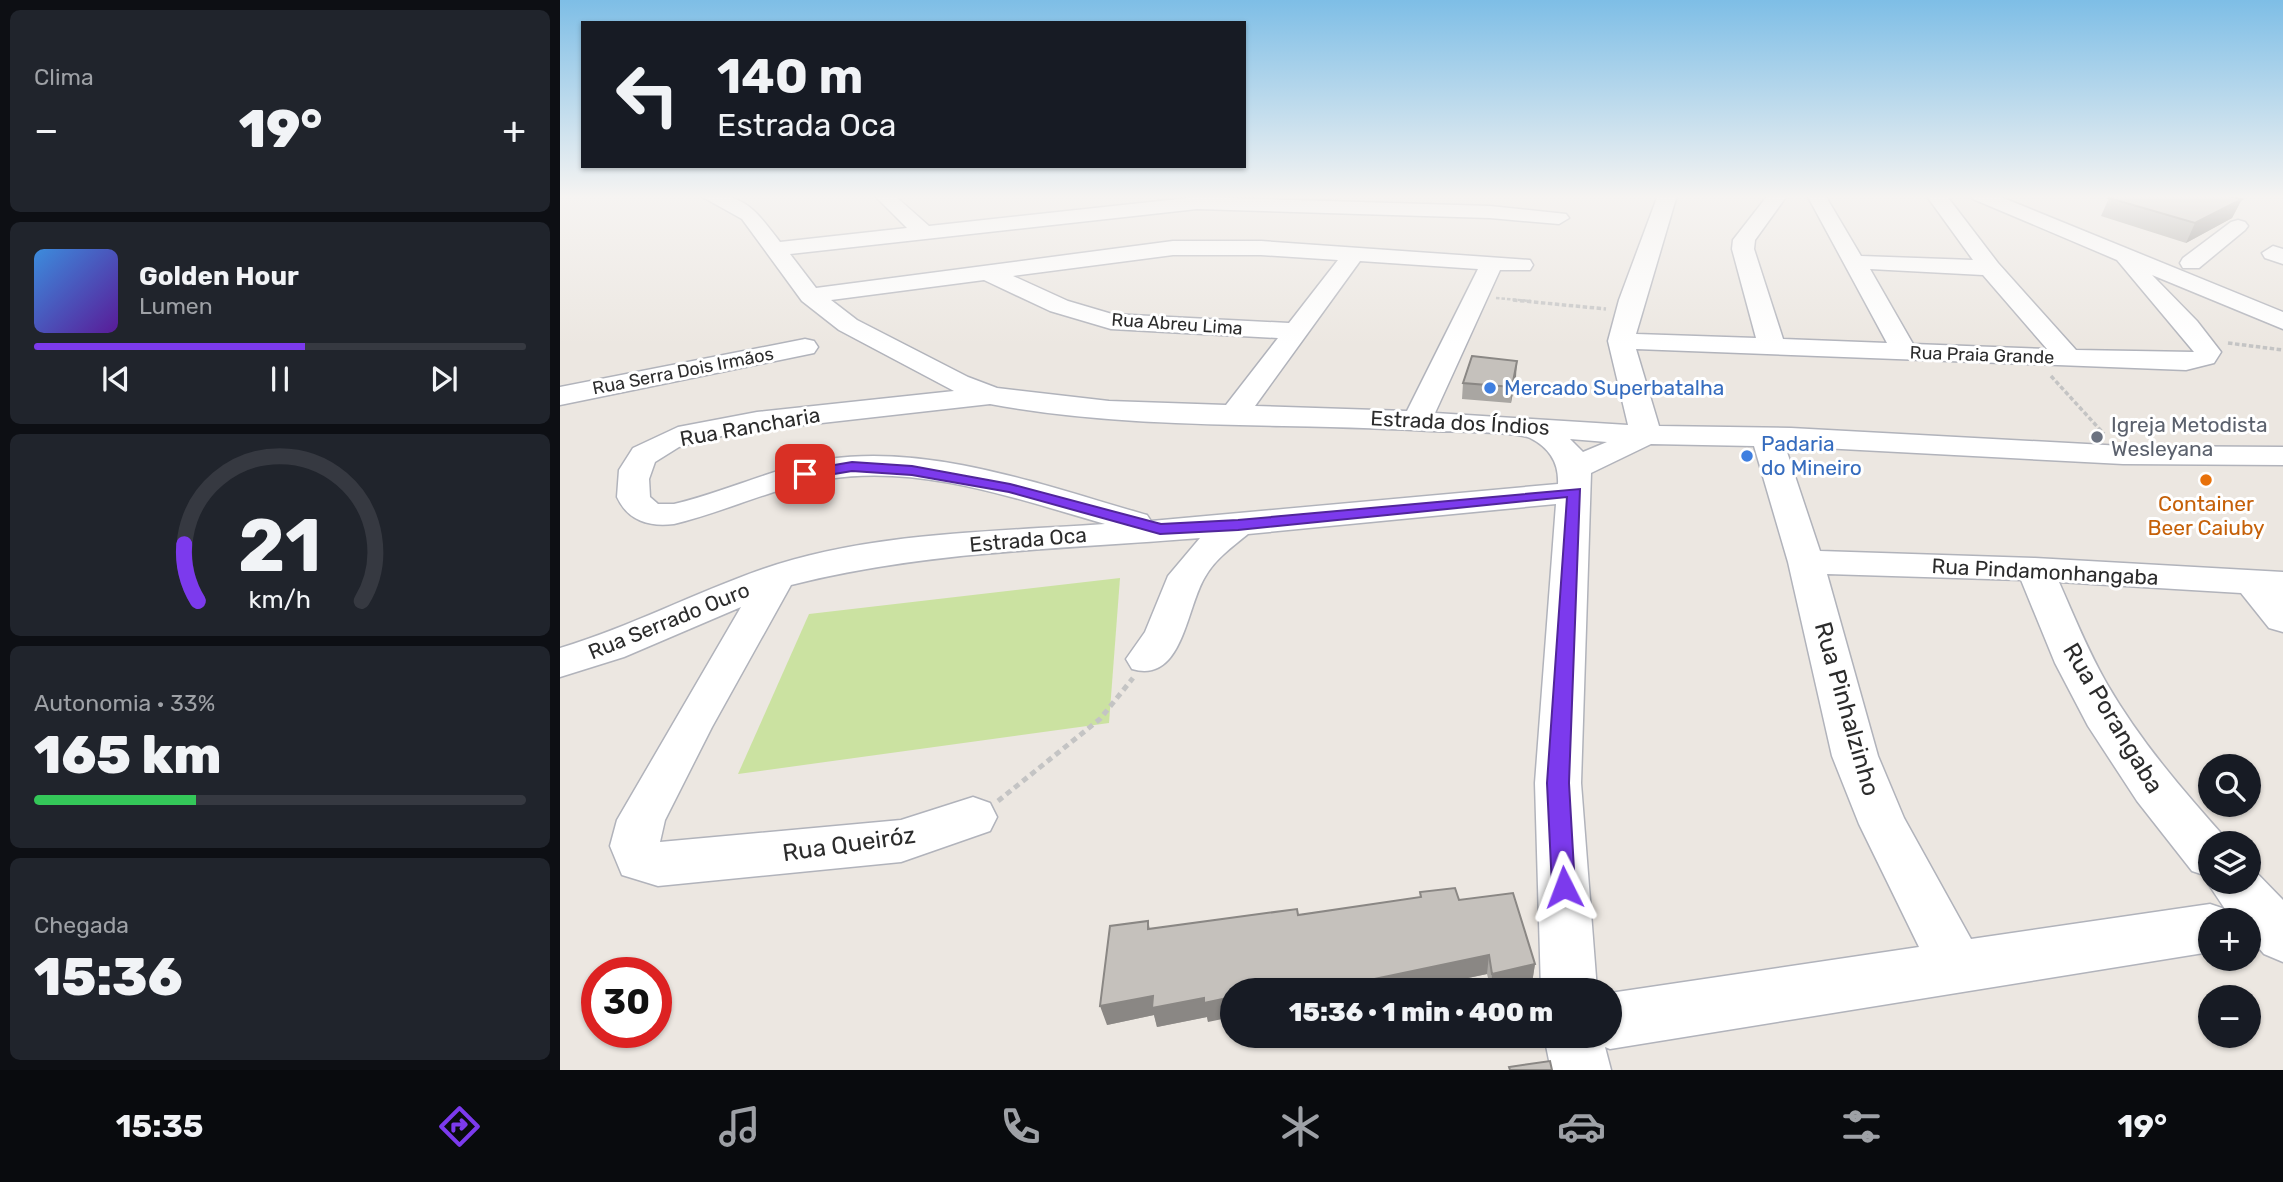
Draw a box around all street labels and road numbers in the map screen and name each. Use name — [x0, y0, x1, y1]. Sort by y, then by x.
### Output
street label: Rua Abreu Lima — [1111, 308, 1243, 340]
street label: Rua Praia Grande — [1909, 341, 2055, 369]
street label: Rua Serra Dois Irmãos — [591, 343, 775, 399]
street label: Rua Rancharia — [678, 402, 822, 451]
street label: Estrada dos Índios — [1370, 405, 1550, 440]
street label: Estrada Oca — [968, 522, 1088, 557]
street label: Rua Pindamonhangaba — [1931, 553, 2159, 590]
street label: Rua Serrado Ouro — [585, 577, 753, 664]
street label: Rua Pinhalzinho — [1809, 619, 1885, 799]
street label: Rua Porangaba — [2057, 638, 2169, 798]
street label: Rua Queiróz — [781, 821, 917, 867]

